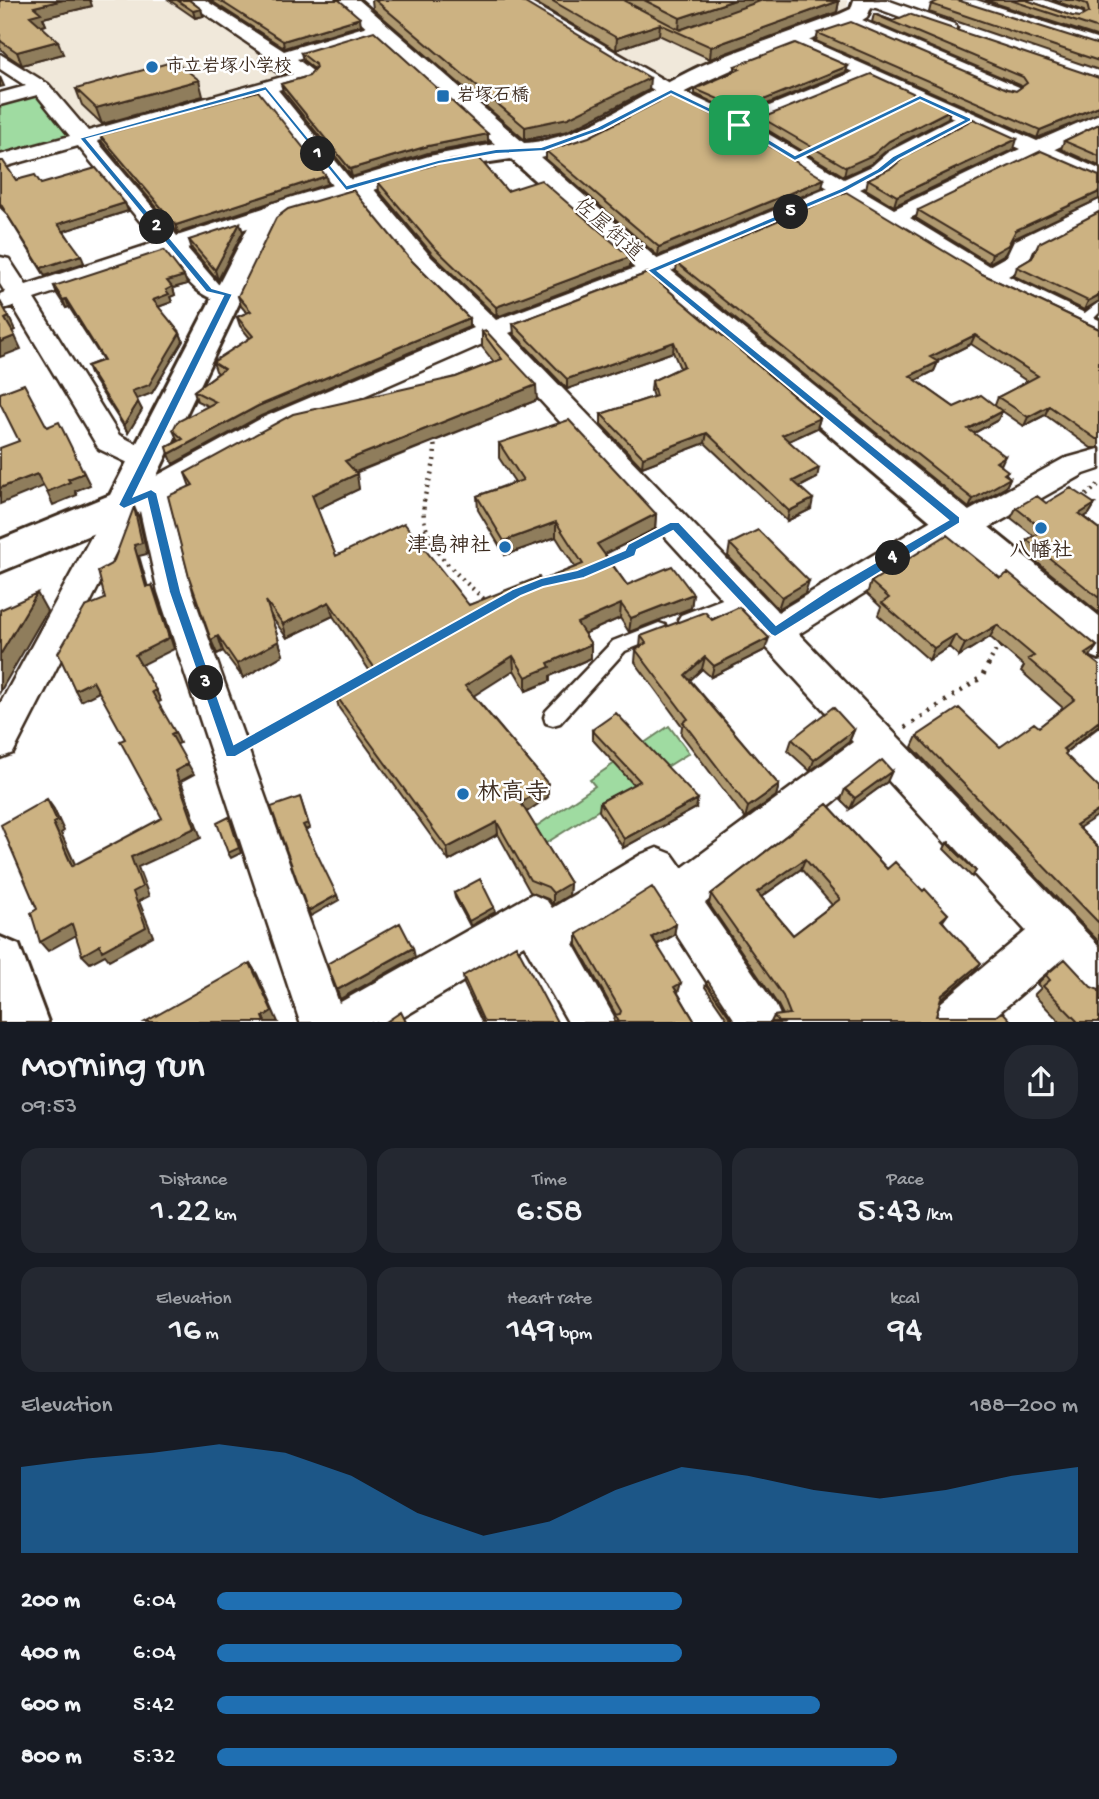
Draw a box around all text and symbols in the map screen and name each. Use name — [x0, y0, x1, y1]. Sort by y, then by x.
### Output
place label: 市立岩塚小学校 — [166, 56, 292, 78]
marker: 市立岩塚小学校 — [144, 59, 160, 75]
place label: 岩塚石橋 — [457, 85, 529, 107]
marker: 岩塚石橋 — [435, 88, 451, 104]
pin — [709, 95, 769, 155]
icon: arrive — [720, 106, 758, 144]
pin: 1 — [300, 136, 336, 172]
text: 1 — [314, 142, 321, 165]
street label: 佐屋街道 — [567, 193, 648, 268]
pin: 5 — [774, 194, 808, 230]
text: 5 — [786, 200, 796, 223]
pin: 2 — [140, 210, 174, 244]
text: 2 — [152, 215, 161, 238]
marker: 八幡社 — [1033, 520, 1049, 536]
place label: 津島神社 — [407, 533, 491, 560]
marker: 津島神社 — [497, 539, 513, 555]
place label: 八幡社 — [1010, 539, 1073, 565]
pin: 4 — [876, 540, 910, 576]
text: 4 — [888, 546, 897, 569]
pin: 3 — [188, 666, 224, 700]
text: 3 — [201, 671, 210, 694]
place label: 林高寺 — [477, 779, 549, 809]
marker: 林高寺 — [455, 786, 471, 802]
button: share — [1004, 1045, 1078, 1119]
text: Morning run — [21, 1046, 205, 1090]
text: 09:53 — [21, 1094, 77, 1121]
text: Distance — [160, 1169, 227, 1192]
text: Time — [532, 1169, 567, 1192]
text: Pace — [887, 1169, 924, 1192]
text: 1.22 — [151, 1192, 210, 1233]
text: 6:58 — [516, 1192, 583, 1233]
text: 5:43 — [858, 1192, 922, 1233]
text: km — [210, 1204, 237, 1227]
text: /km — [922, 1204, 953, 1227]
text: Elevation — [156, 1288, 232, 1311]
text: Heart rate — [507, 1288, 592, 1311]
text: kcal — [890, 1288, 920, 1311]
text: 16 — [169, 1311, 201, 1352]
text: 149 — [507, 1311, 555, 1352]
text: 94 — [888, 1311, 922, 1352]
text: m — [201, 1323, 219, 1346]
text: bpm — [555, 1323, 592, 1346]
text: Elevation — [21, 1393, 112, 1420]
text: 188–200 m — [970, 1393, 1078, 1420]
text: 200 m — [21, 1588, 80, 1615]
text: 6:04 — [133, 1588, 176, 1615]
text: 400 m — [21, 1640, 80, 1667]
text: 6:04 — [133, 1640, 176, 1667]
text: 600 m — [21, 1692, 81, 1719]
text: 5:42 — [133, 1692, 174, 1719]
text: 800 m — [21, 1744, 82, 1771]
text: 5:32 — [133, 1744, 176, 1771]

